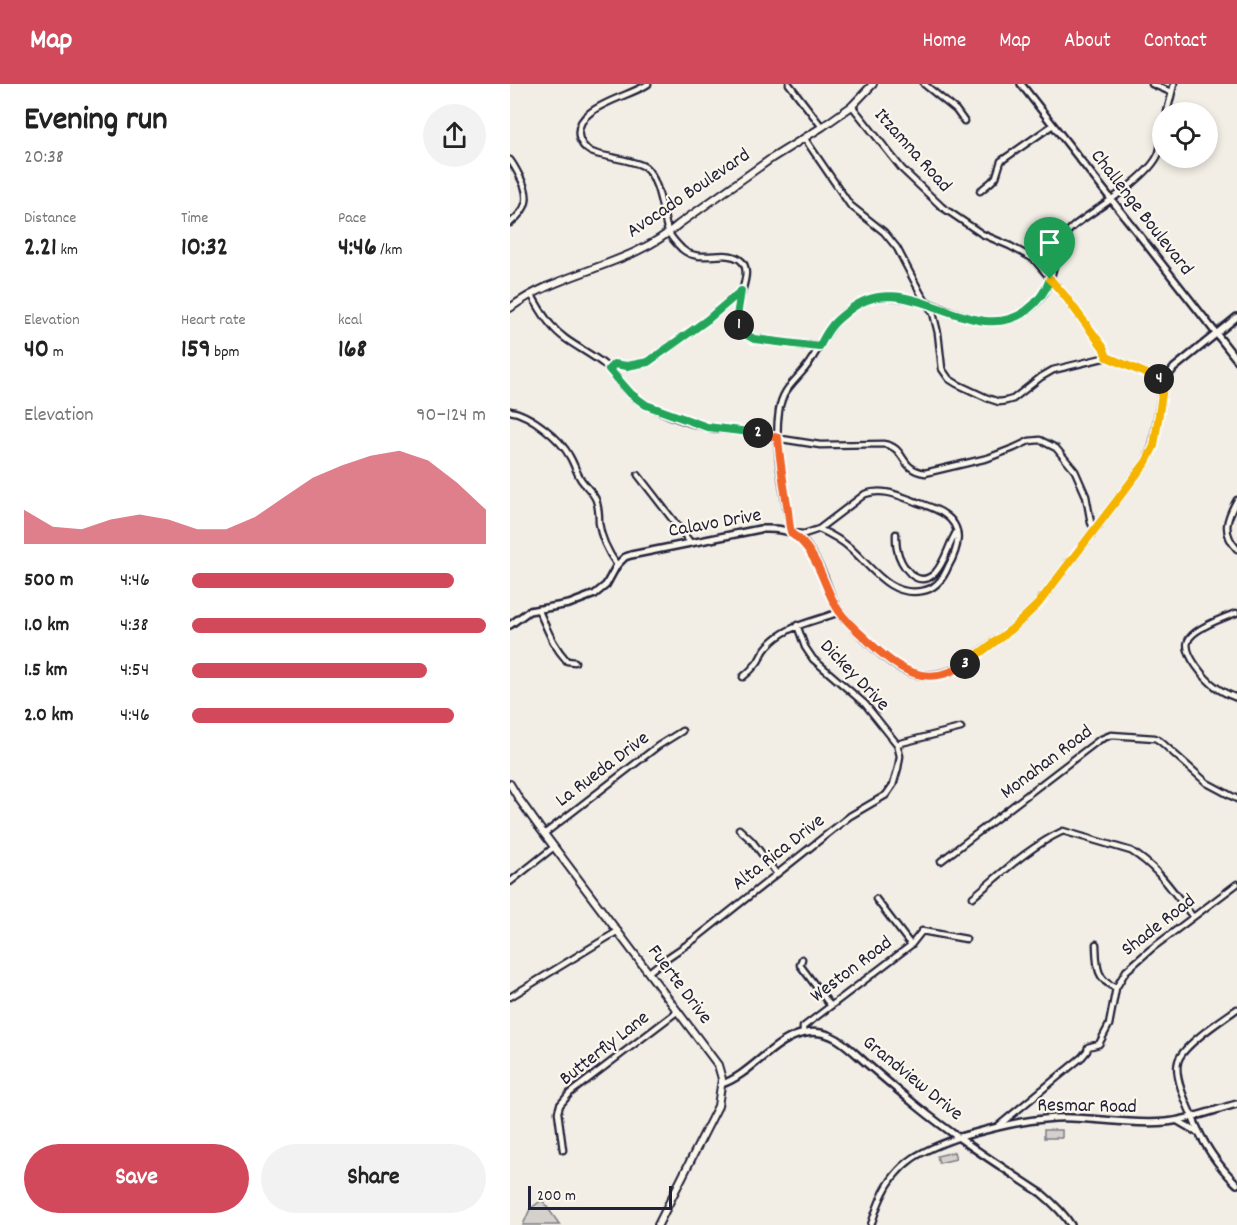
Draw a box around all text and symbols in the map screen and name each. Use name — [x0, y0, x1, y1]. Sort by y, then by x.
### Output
text: Map — [30, 22, 72, 62]
text: Home — [922, 27, 966, 57]
text: Map — [999, 27, 1031, 57]
text: About — [1064, 27, 1111, 57]
text: Contact — [1144, 27, 1207, 57]
text: Evening run — [24, 98, 168, 145]
map controls — [1152, 102, 1218, 168]
button: locate — [1152, 102, 1218, 168]
street label: Itzamna Road — [866, 103, 958, 199]
button: share — [423, 104, 486, 167]
street label: Avocado Boulevard — [622, 142, 756, 246]
text: 20:38 — [24, 144, 64, 172]
street label: Challenge Boulevard — [1083, 144, 1199, 282]
text: Distance — [24, 207, 76, 230]
text: Time — [181, 207, 208, 230]
text: Pace — [338, 207, 366, 230]
pin — [1024, 217, 1075, 279]
icon: arrive — [1033, 226, 1066, 259]
text: 2.21 — [24, 230, 57, 267]
text: 10:32 — [181, 230, 228, 267]
text: 4:46 — [338, 230, 377, 267]
text: km — [57, 239, 78, 262]
text: /km — [377, 239, 402, 262]
text: Elevation — [24, 309, 80, 332]
text: Heart rate — [181, 309, 246, 332]
text: kcal — [338, 309, 362, 332]
pin: 1 — [724, 310, 754, 340]
text: 1 — [737, 313, 741, 336]
text: 40 — [24, 332, 49, 369]
text: 159 — [181, 332, 211, 369]
text: 168 — [338, 332, 367, 369]
text: m — [49, 341, 64, 364]
text: bpm — [211, 341, 240, 364]
pin: 4 — [1144, 364, 1174, 394]
text: 4 — [1156, 367, 1162, 390]
text: Elevation — [24, 402, 94, 430]
text: 90–124 m — [416, 402, 486, 430]
pin: 2 — [743, 418, 773, 448]
text: 2 — [755, 421, 762, 444]
street label: Calavo Drive — [666, 502, 764, 546]
text: 500 m — [24, 567, 73, 595]
text: 4:46 — [120, 567, 150, 595]
text: 1.0 km — [24, 612, 69, 640]
text: 4:38 — [120, 612, 149, 640]
street label: Dickey Drive — [813, 634, 896, 718]
pin: 3 — [950, 649, 980, 679]
text: 3 — [961, 652, 969, 675]
text: 1.5 km — [24, 657, 67, 685]
text: 4:54 — [120, 657, 149, 685]
text: 2.0 km — [24, 702, 73, 730]
text: 4:46 — [120, 702, 150, 730]
street label: Monahan Road — [995, 719, 1099, 807]
street label: La Rueda Drive — [550, 725, 656, 815]
street label: Alta Rica Drive — [727, 808, 831, 898]
street label: Shade Road — [1116, 888, 1202, 964]
street label: Weston Road — [805, 930, 899, 1010]
street label: Fuerte Drive — [640, 939, 718, 1031]
street label: Butterfly Lane — [554, 1005, 656, 1093]
street label: Grandview Drive — [856, 1030, 968, 1128]
street label: Resmar Road — [1037, 1092, 1137, 1122]
button: Save — [24, 1144, 249, 1213]
button: Share — [261, 1144, 486, 1213]
scale bar — [528, 1183, 672, 1210]
text: 200 m — [537, 1185, 576, 1208]

